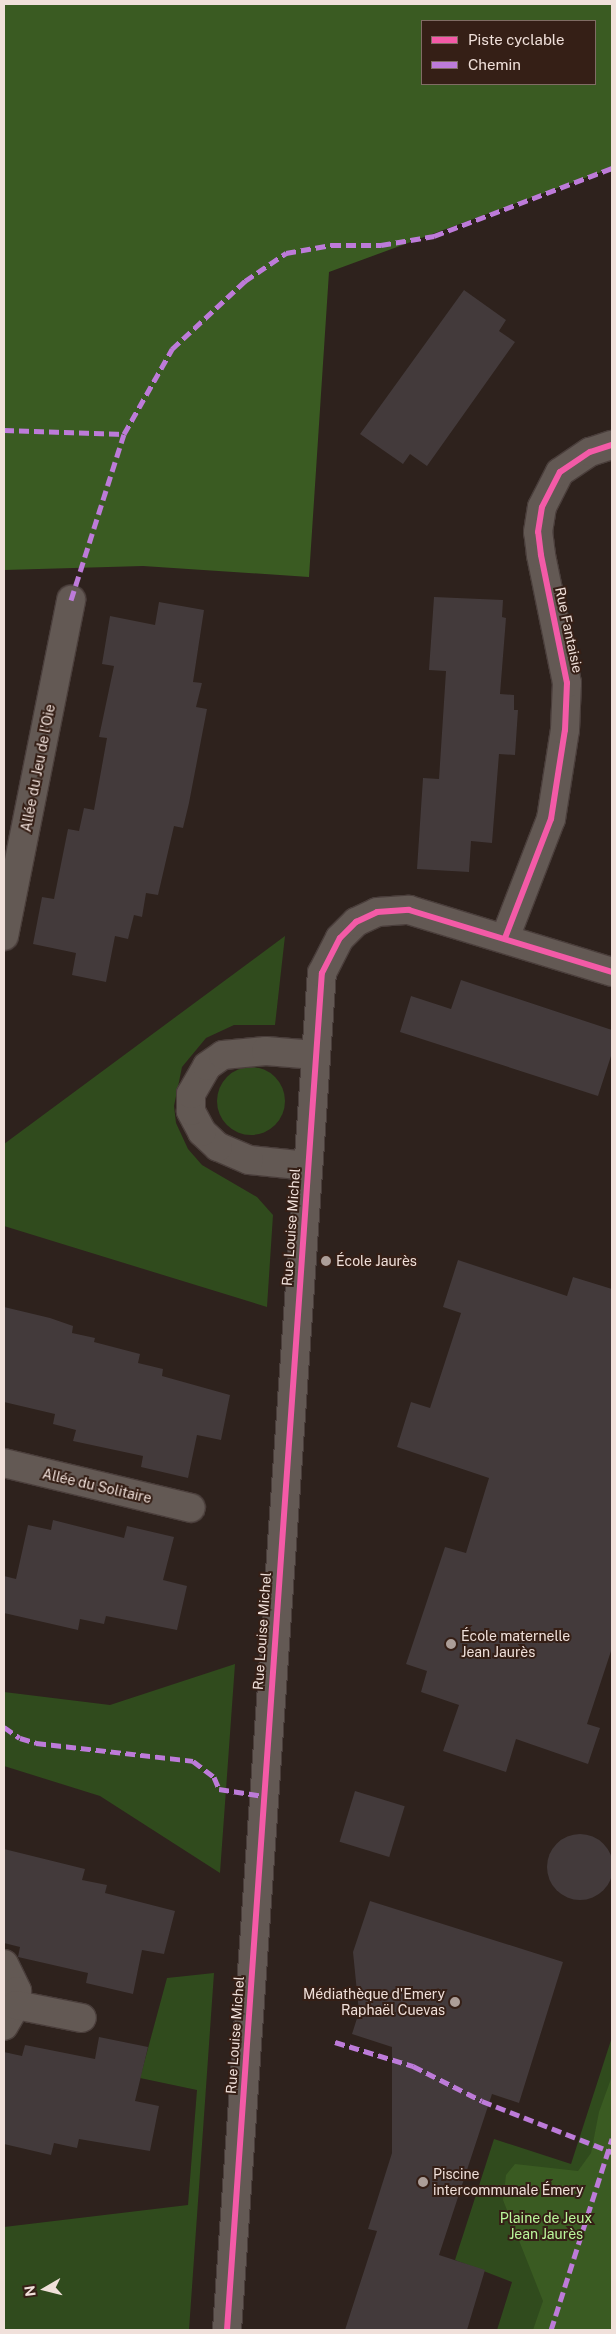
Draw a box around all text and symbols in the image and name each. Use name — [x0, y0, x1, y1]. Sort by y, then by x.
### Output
legend — [421, 20, 596, 85]
text: Piste cyclable — [468, 31, 565, 48]
text: Chemin — [468, 56, 521, 73]
street label: Rue Fantaisie — [552, 585, 586, 675]
street label: Allée du Jeu de l'Oie — [17, 702, 59, 834]
street label: Rue Louise Michel — [278, 1167, 304, 1287]
place label: École Jaurès — [336, 1253, 417, 1269]
marker: École Jaurès — [320, 1255, 332, 1267]
street label: Allée du Solitaire — [41, 1465, 153, 1507]
street label: Rue Louise Michel — [249, 1571, 275, 1691]
place label: École maternelle Jean Jaurès — [461, 1628, 570, 1660]
marker: École maternelle Jean Jaurès — [445, 1638, 457, 1650]
street label: Rue Louise Michel — [222, 1975, 248, 2095]
place label: Médiathèque d'Emery Raphaël Cuevas — [303, 1986, 445, 2018]
marker: Médiathèque d'Emery Raphaël Cuevas — [449, 1996, 461, 2008]
place label: Piscine intercommunale Émery — [433, 2166, 584, 2198]
marker: Piscine intercommunale Émery — [417, 2176, 429, 2188]
park label: Plaine de Jeux Jean Jaurès — [500, 2210, 592, 2242]
north arrow — [20, 2264, 70, 2314]
text: N — [21, 2285, 39, 2298]

